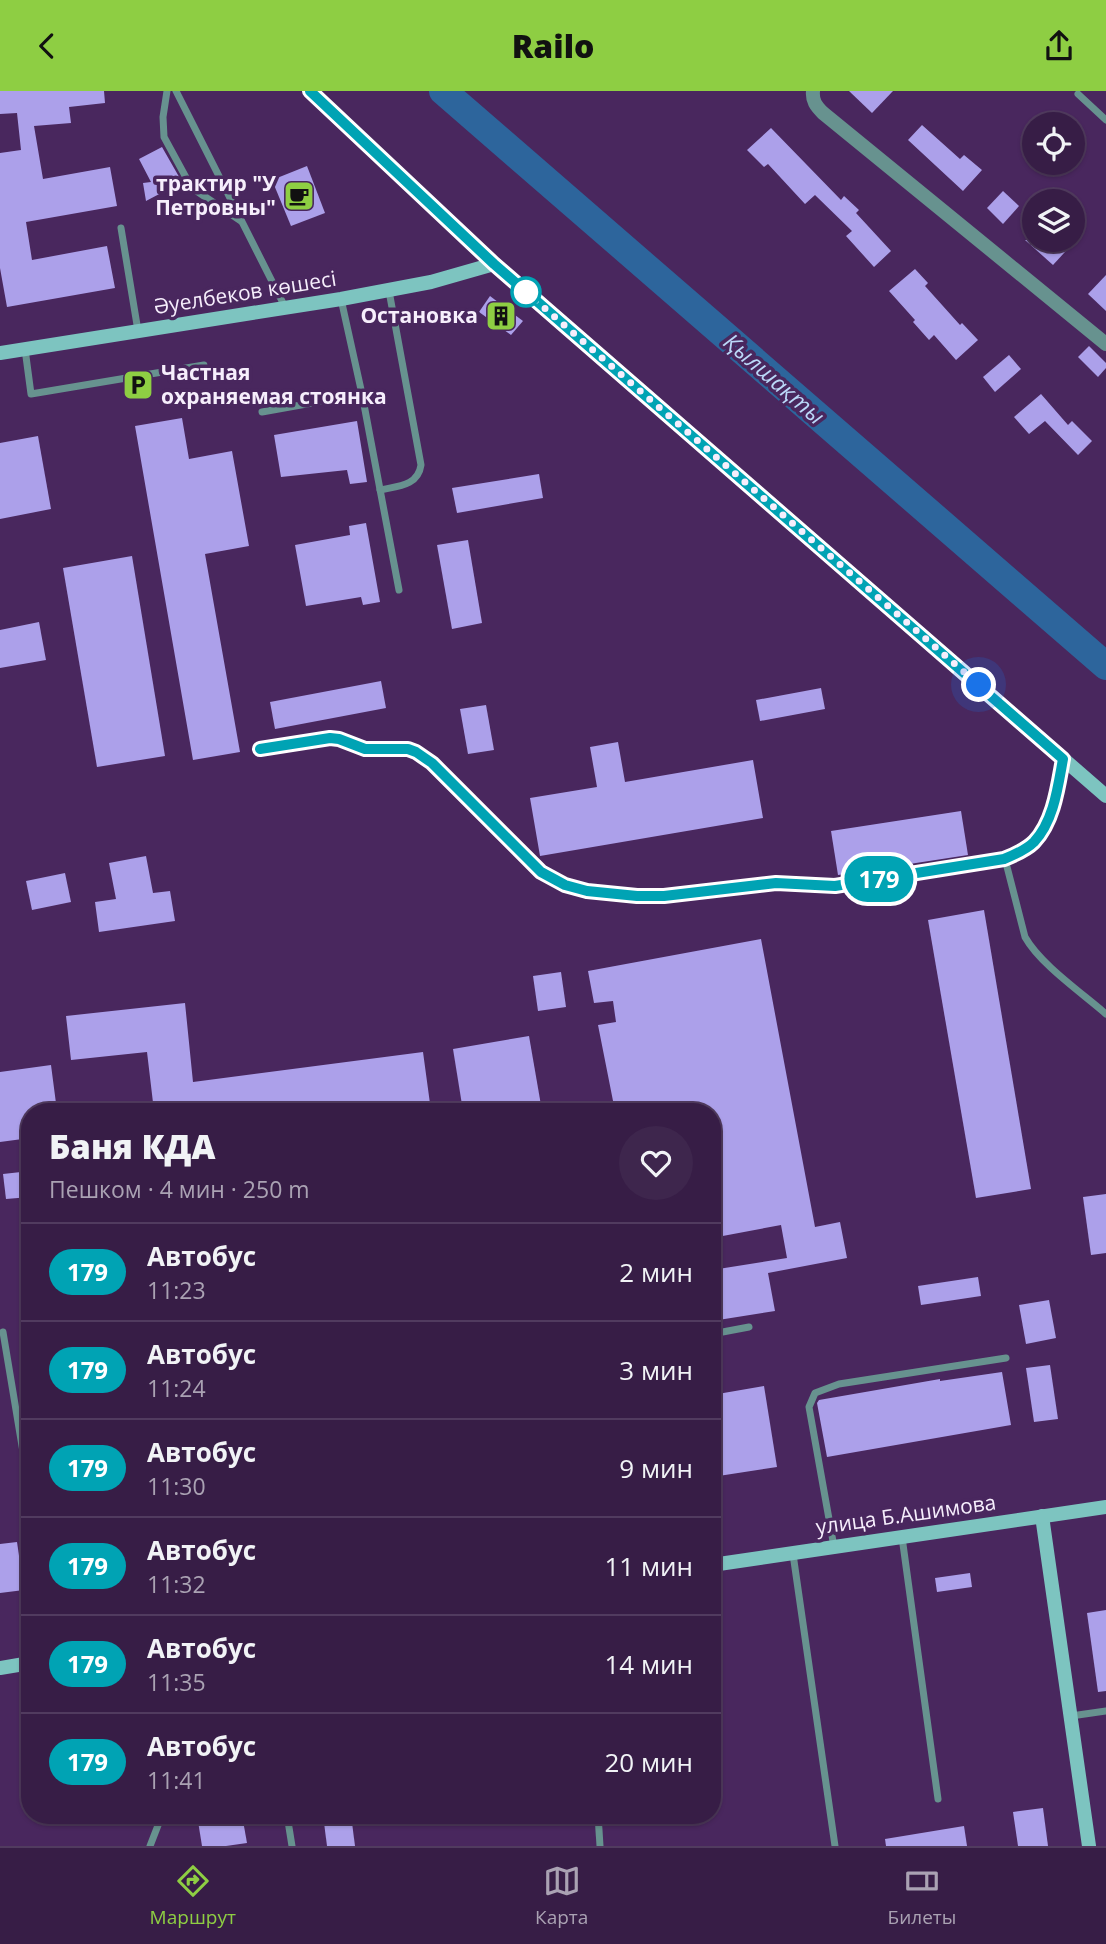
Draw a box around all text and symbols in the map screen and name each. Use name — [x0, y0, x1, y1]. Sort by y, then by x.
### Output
text: Railo — [512, 24, 594, 67]
icon: back — [28, 27, 66, 65]
icon: share — [1040, 27, 1078, 65]
map controls — [1022, 112, 1085, 252]
button: locate — [1022, 112, 1085, 175]
place label: трактир "У Петровны" — [155, 169, 276, 221]
cafe icon: трактир "У Петровны" — [282, 179, 316, 213]
button: layers — [1022, 189, 1085, 252]
street label: Әуелбеков көшесі — [152, 264, 338, 320]
unlabelled marker — [511, 277, 541, 307]
building icon: Остановка — [484, 299, 518, 333]
place label: Остановка — [360, 301, 478, 329]
water label: Қылшақты — [717, 325, 832, 431]
place label: Частная охраняемая стоянка — [161, 358, 387, 410]
parking icon: Частная охраняемая стоянка — [121, 368, 155, 402]
your location — [961, 667, 996, 702]
line badge: 179 — [839, 856, 919, 902]
text: 179 — [858, 862, 900, 895]
text: Баня КДА — [49, 1124, 215, 1169]
button: heart — [619, 1126, 693, 1200]
text: Пешком · 4 мин · 250 m — [49, 1173, 310, 1205]
text: Автобус — [147, 1238, 256, 1274]
text: 2 мин — [619, 1254, 693, 1290]
text: 179 — [67, 1255, 108, 1288]
text: 11:23 — [147, 1274, 206, 1306]
text: Автобус — [147, 1336, 256, 1372]
text: 3 мин — [619, 1352, 693, 1388]
text: 179 — [67, 1353, 108, 1386]
text: 11:24 — [147, 1372, 206, 1404]
text: Автобус — [147, 1434, 256, 1470]
text: 9 мин — [619, 1450, 693, 1486]
text: 179 — [67, 1451, 108, 1484]
text: 11:30 — [147, 1470, 206, 1502]
street label: улица Б.Ашимова — [814, 1488, 998, 1541]
text: Автобус — [147, 1532, 256, 1568]
text: 11 мин — [604, 1548, 693, 1584]
text: 179 — [67, 1549, 108, 1582]
text: 11:32 — [147, 1568, 206, 1600]
text: Автобус — [147, 1630, 256, 1666]
text: 14 мин — [604, 1646, 693, 1682]
text: 179 — [67, 1647, 108, 1680]
text: 11:35 — [147, 1666, 206, 1698]
text: Автобус — [147, 1728, 256, 1764]
text: 20 мин — [604, 1744, 693, 1780]
text: 179 — [67, 1745, 108, 1778]
text: 11:41 — [147, 1764, 206, 1796]
tab: Маршрут — [150, 1862, 236, 1930]
tab: Карта — [535, 1862, 588, 1930]
tab: Билеты — [888, 1862, 956, 1930]

